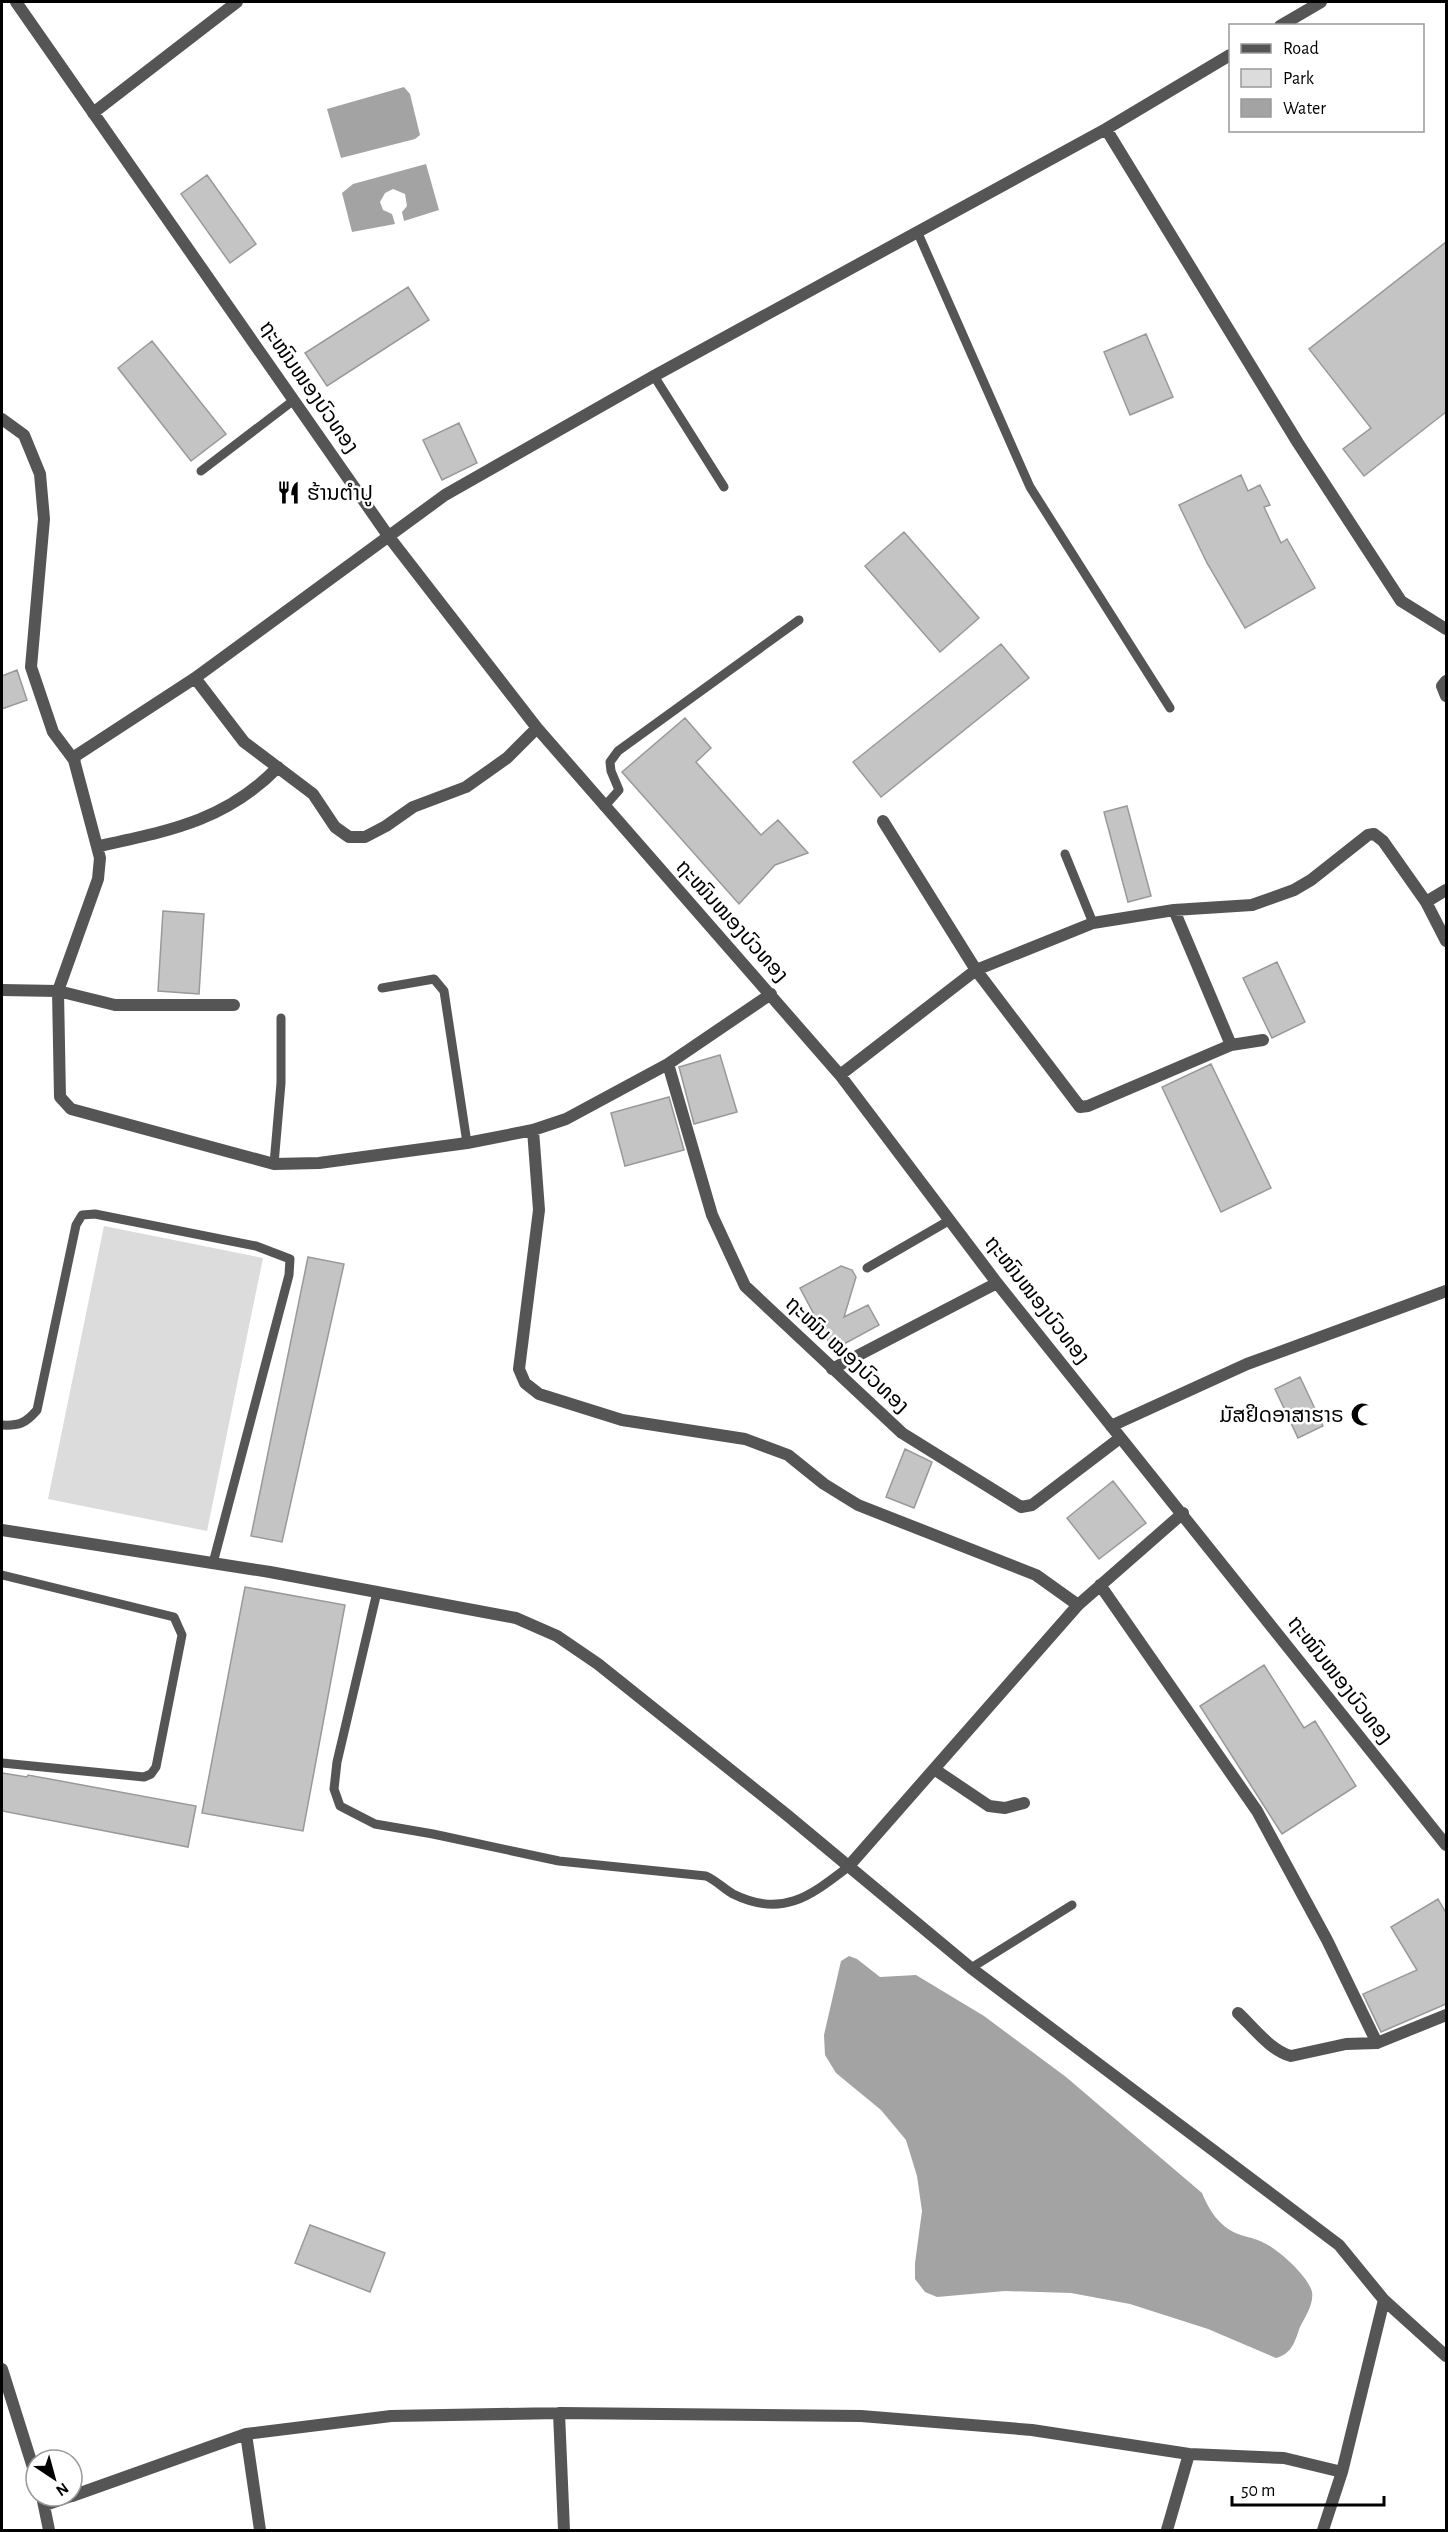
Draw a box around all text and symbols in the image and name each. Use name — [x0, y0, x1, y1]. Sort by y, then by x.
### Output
legend — [1229, 24, 1424, 132]
text: Road — [1283, 40, 1319, 58]
text: Park — [1283, 70, 1315, 88]
text: Water — [1283, 100, 1326, 118]
street label: ຖະໜົນໜອງບົວທອງ — [256, 316, 363, 457]
restaurant icon: ຮ້ານຕຳປູ — [276, 480, 302, 506]
place label: ຮ້ານຕຳປູ — [307, 482, 373, 507]
street label: ຖະໜົນໜອງບົວທອງ — [672, 855, 793, 986]
street label: ຖະໜົນໜອງບົວທອງ — [981, 1231, 1094, 1368]
street label: ຖະໜົນ ໝອງບົວທອງ — [781, 1292, 913, 1417]
mosque icon: ມັສຢິດອາສາຮາຣ — [1349, 1402, 1375, 1428]
place label: ມັສຢິດອາສາຮາຣ — [1219, 1403, 1344, 1426]
street label: ຖະໜົນໜອງບົວທອງ — [1284, 1611, 1397, 1748]
north arrow — [24, 2448, 84, 2508]
scale bar — [1232, 2469, 1384, 2507]
text: N — [53, 2480, 71, 2499]
text: 50 m — [1241, 2482, 1275, 2500]

